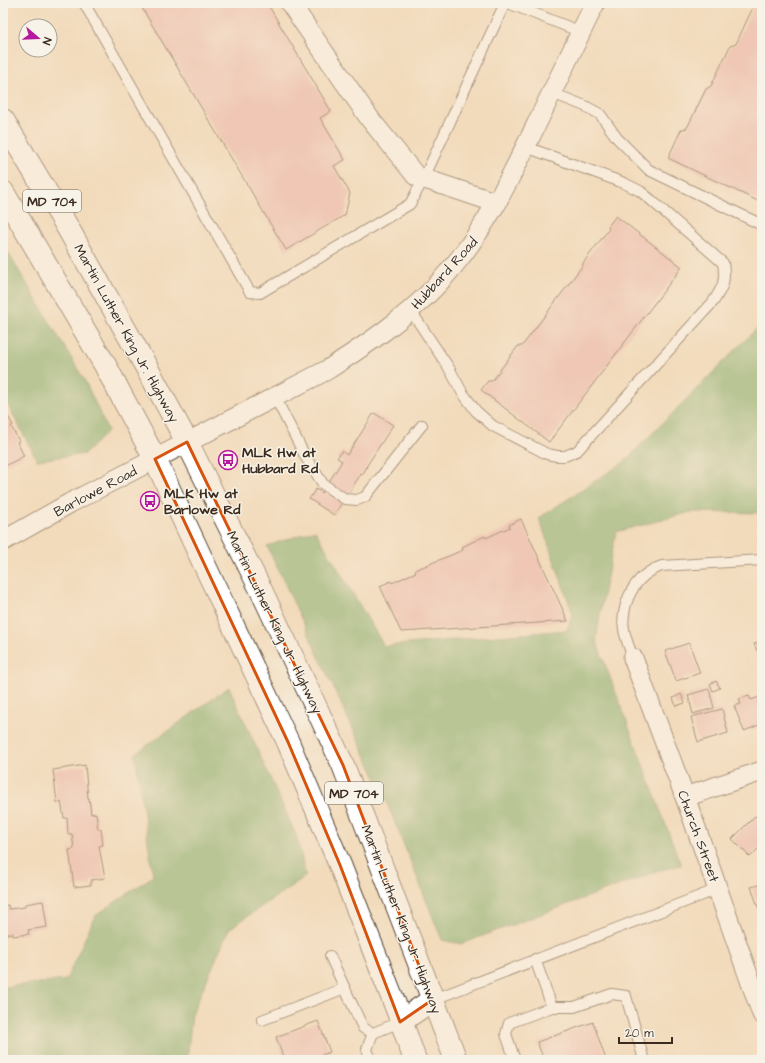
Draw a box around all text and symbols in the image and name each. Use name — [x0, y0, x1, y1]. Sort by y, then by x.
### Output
north arrow — [18, 18, 58, 58]
text: N — [39, 35, 55, 47]
road number: MD 704 — [23, 190, 81, 212]
street label: Hubbard Road — [407, 233, 483, 314]
street label: Martin Luther King Jr. Highway — [69, 241, 184, 427]
place label: MLK Hw at Hubbard Rd — [242, 443, 319, 479]
bus stop icon: MLK Hw at Hubbard Rd — [217, 449, 239, 471]
street label: Barlowe Road — [50, 462, 141, 522]
place label: MLK Hw at Barlowe Rd — [164, 484, 241, 520]
bus stop icon: MLK Hw at Barlowe Rd — [139, 490, 161, 512]
street label: Martin Luther King Jr. Highway — [221, 528, 327, 717]
road number: MD 704 — [325, 782, 383, 804]
street label: Church Street — [672, 788, 724, 885]
street label: Martin Luther King Jr. Highway — [356, 822, 447, 1017]
scale bar — [619, 1019, 672, 1045]
text: 20 m — [625, 1025, 654, 1042]

